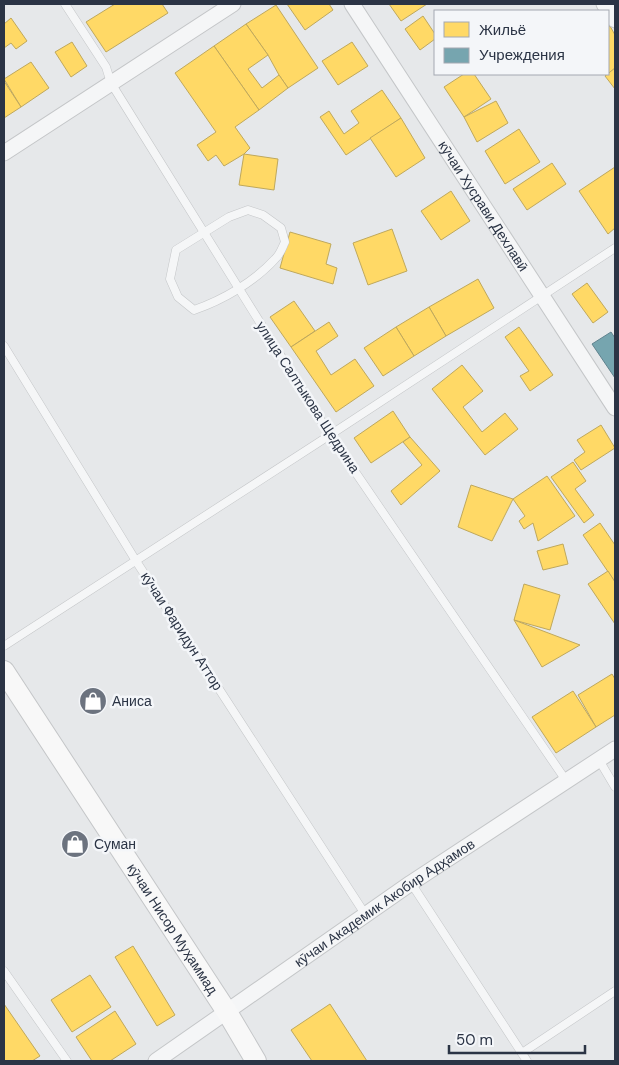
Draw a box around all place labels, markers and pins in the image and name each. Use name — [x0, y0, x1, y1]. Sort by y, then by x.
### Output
shop icon: Аниса — [78, 686, 108, 716]
place label: Аниса — [112, 692, 152, 710]
shop icon: Суман — [60, 829, 90, 859]
place label: Суман — [94, 835, 136, 853]

